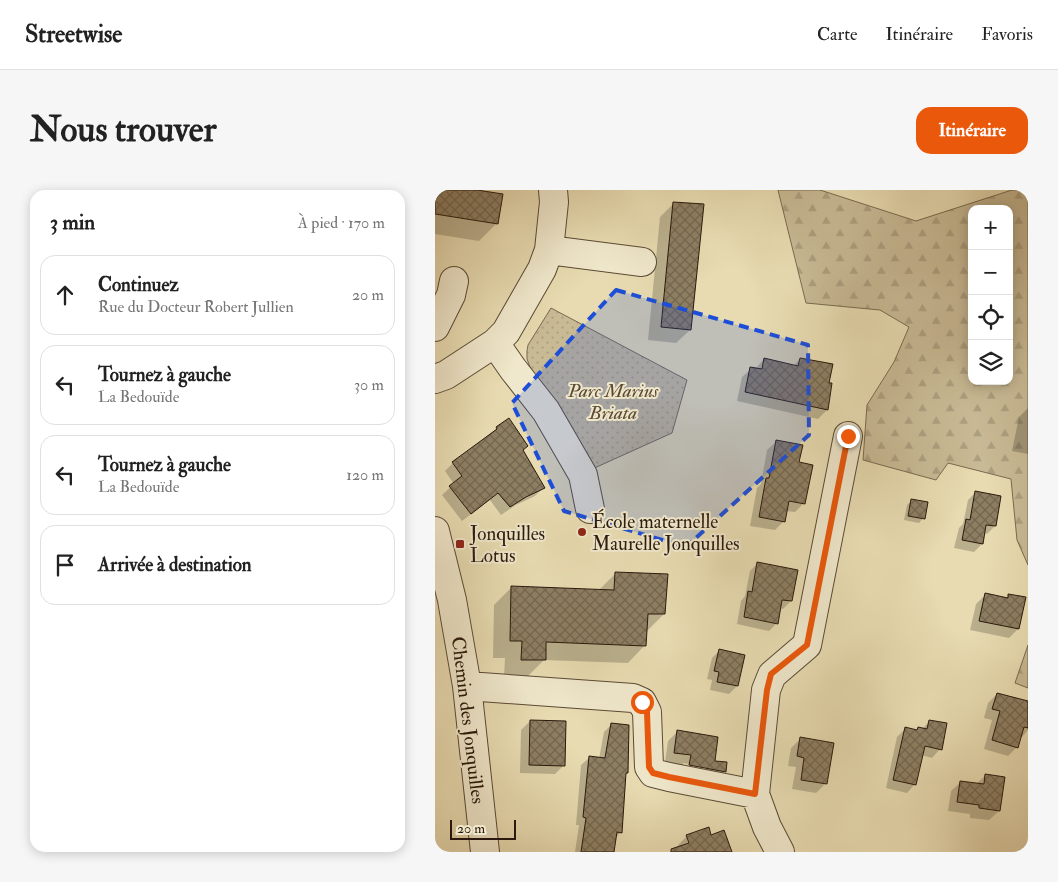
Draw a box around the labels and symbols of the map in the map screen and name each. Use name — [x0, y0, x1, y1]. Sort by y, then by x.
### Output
park label: Parc Marius Briata — [567, 379, 659, 425]
route end — [837, 425, 860, 448]
place label: École maternelle Maurelle Jonquilles — [592, 508, 740, 556]
place label: Jonquilles Lotus — [469, 522, 545, 568]
marker: École maternelle Maurelle Jonquilles — [576, 526, 588, 538]
marker: Jonquilles Lotus — [454, 538, 466, 550]
street label: Chemin des Jonquilles — [446, 635, 490, 805]
route start — [631, 691, 654, 714]
scale bar — [450, 817, 516, 840]

